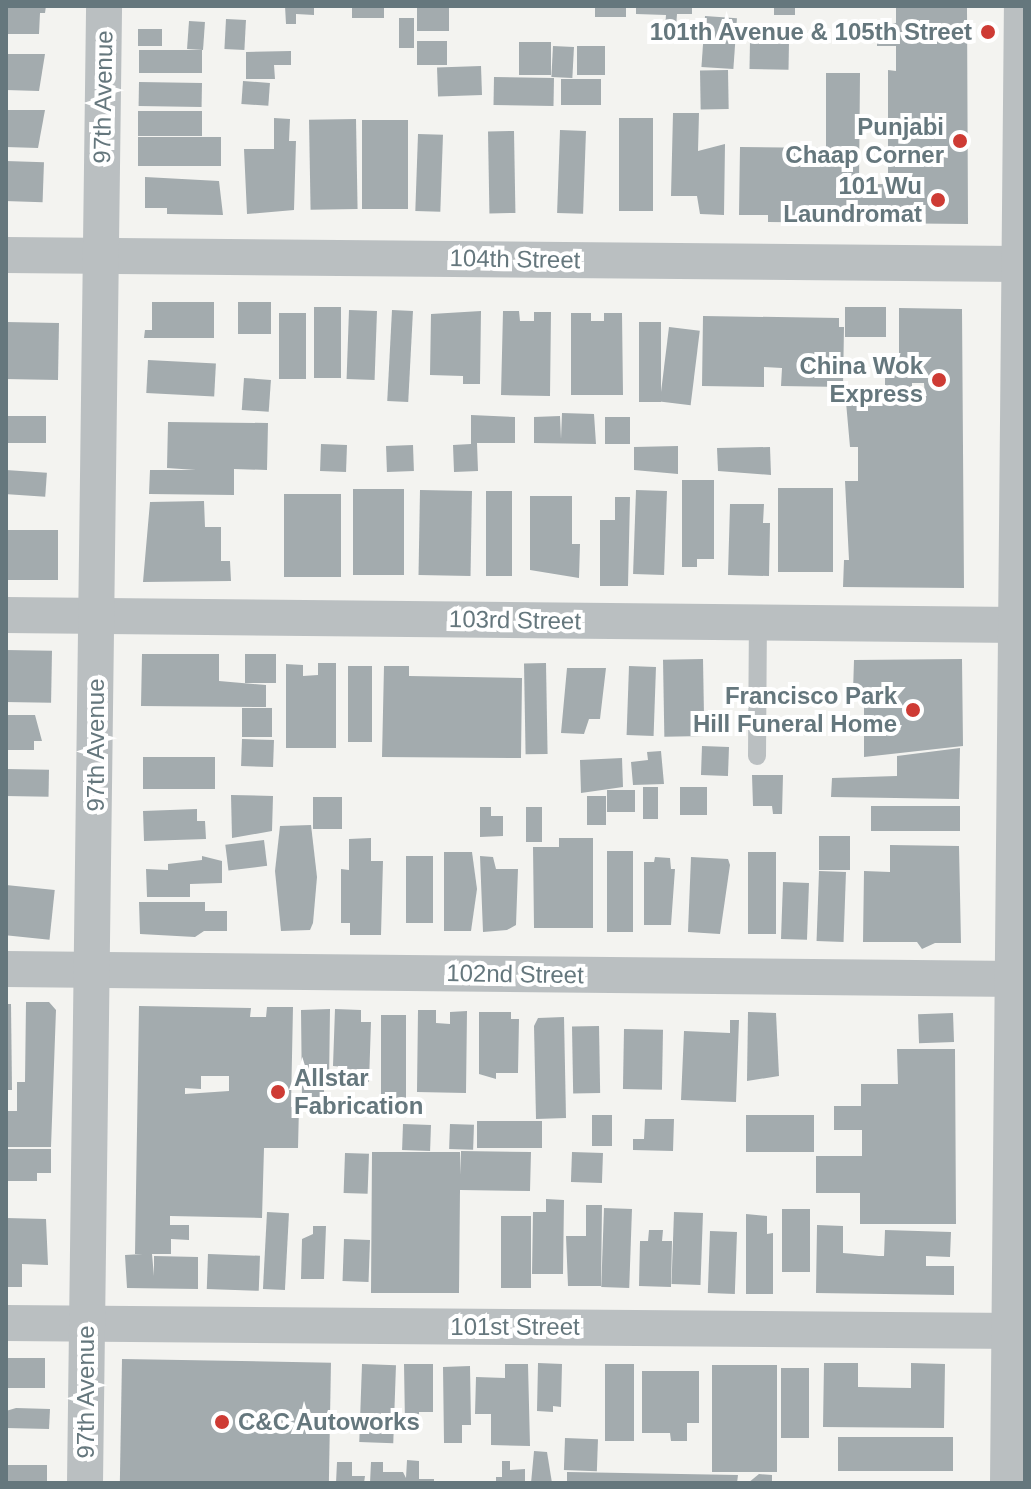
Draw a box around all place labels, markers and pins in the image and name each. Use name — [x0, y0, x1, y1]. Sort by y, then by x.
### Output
place label: 101th Avenue & 105th Street — [649, 18, 972, 46]
marker: 101th Avenue & 105th Street — [979, 23, 997, 41]
place label: Punjabi Chaap Corner — [785, 113, 944, 169]
marker: Punjabi Chaap Corner — [951, 132, 969, 150]
place label: 101 Wu Laundromat — [783, 172, 922, 228]
marker: 101 Wu Laundromat — [929, 191, 947, 209]
place label: China Wok Express — [799, 352, 923, 408]
marker: China Wok Express — [930, 371, 948, 389]
place label: Francisco Park Hill Funeral Home — [693, 682, 897, 738]
marker: Francisco Park Hill Funeral Home — [904, 701, 922, 719]
place label: Allstar Fabrication — [294, 1064, 423, 1120]
marker: Allstar Fabrication — [269, 1083, 287, 1101]
place label: C&C Autoworks — [238, 1408, 421, 1436]
marker: C&C Autoworks — [213, 1413, 231, 1431]

